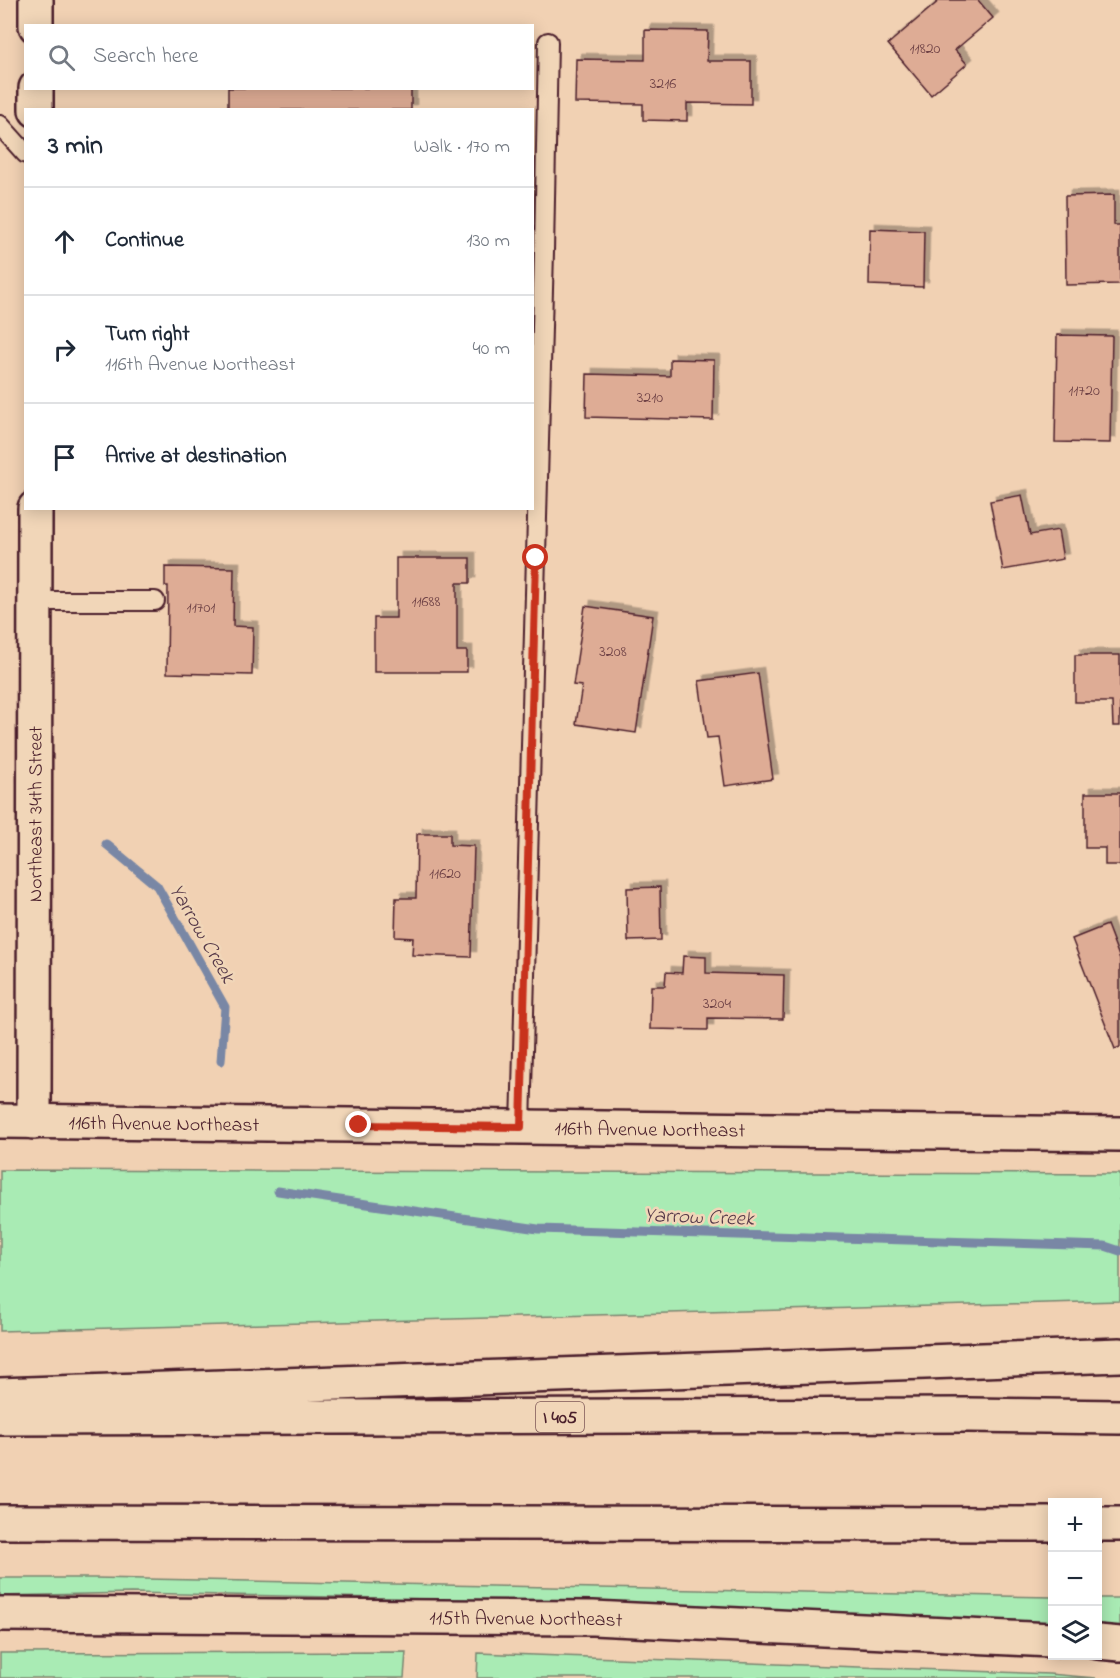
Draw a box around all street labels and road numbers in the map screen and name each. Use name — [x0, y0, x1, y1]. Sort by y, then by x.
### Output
street label: Northeast 34th Street — [22, 726, 52, 902]
street label: 116th Avenue Northeast — [68, 1110, 260, 1141]
street label: 116th Avenue Northeast — [554, 1115, 746, 1147]
road number: I 405 — [536, 1402, 584, 1432]
street label: 115th Avenue Northeast — [429, 1605, 623, 1636]

